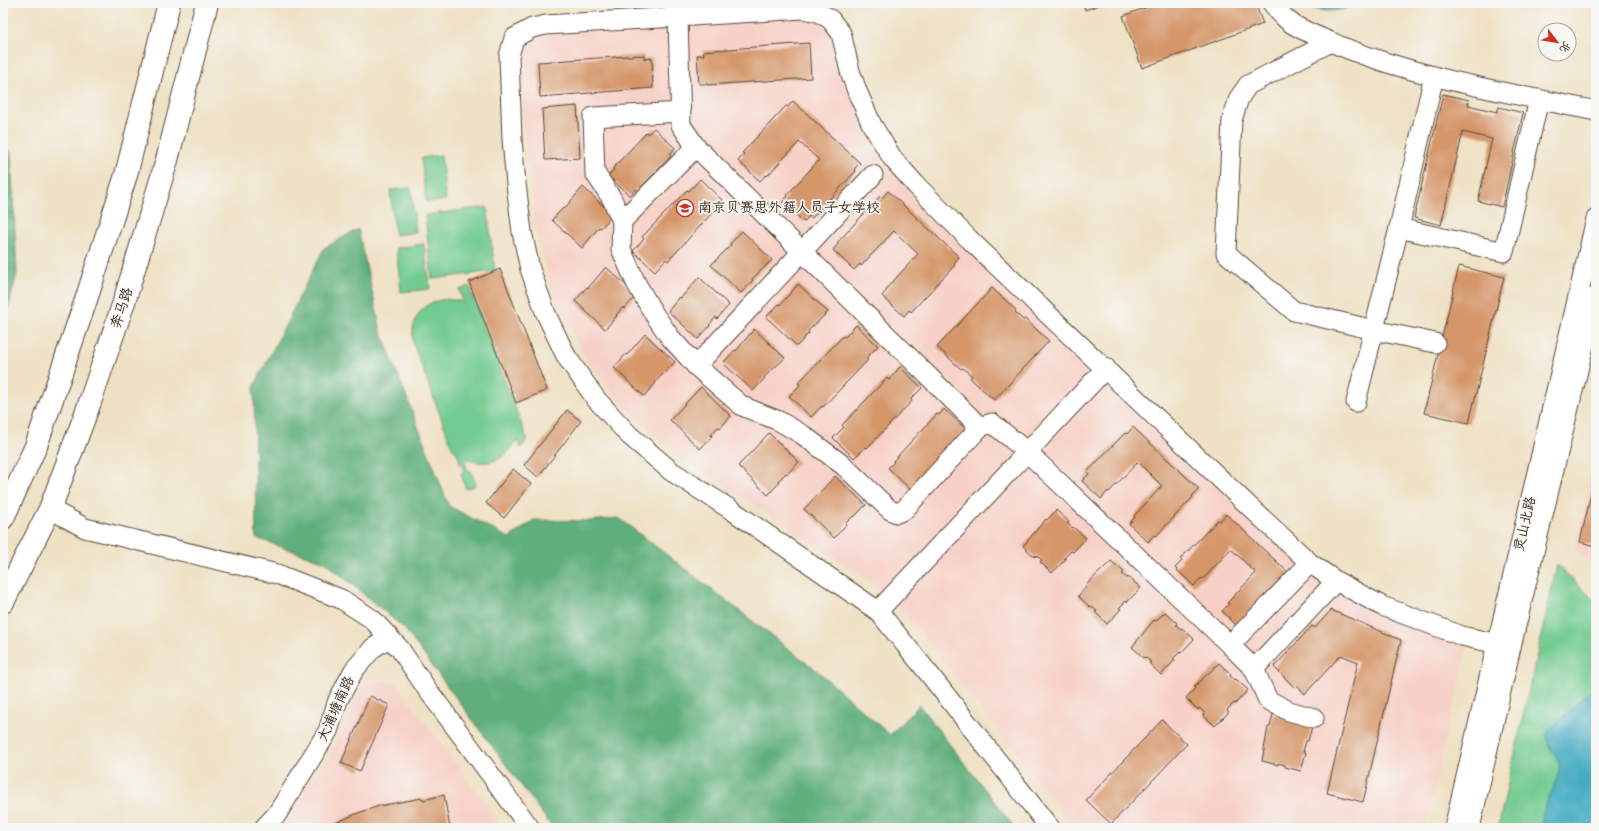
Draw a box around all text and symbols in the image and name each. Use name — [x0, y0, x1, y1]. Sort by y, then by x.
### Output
north arrow — [1537, 22, 1577, 62]
text: 北 — [1556, 38, 1574, 55]
school or university icon: 南京贝赛思外籍人员子女学校 — [675, 198, 695, 218]
place label: 南京贝赛思外籍人员子女学校 — [698, 199, 880, 217]
street label: 奔马路 — [107, 285, 137, 331]
street label: 灵山北路 — [1510, 495, 1540, 553]
street label: 大浦塘南路 — [314, 673, 358, 745]

